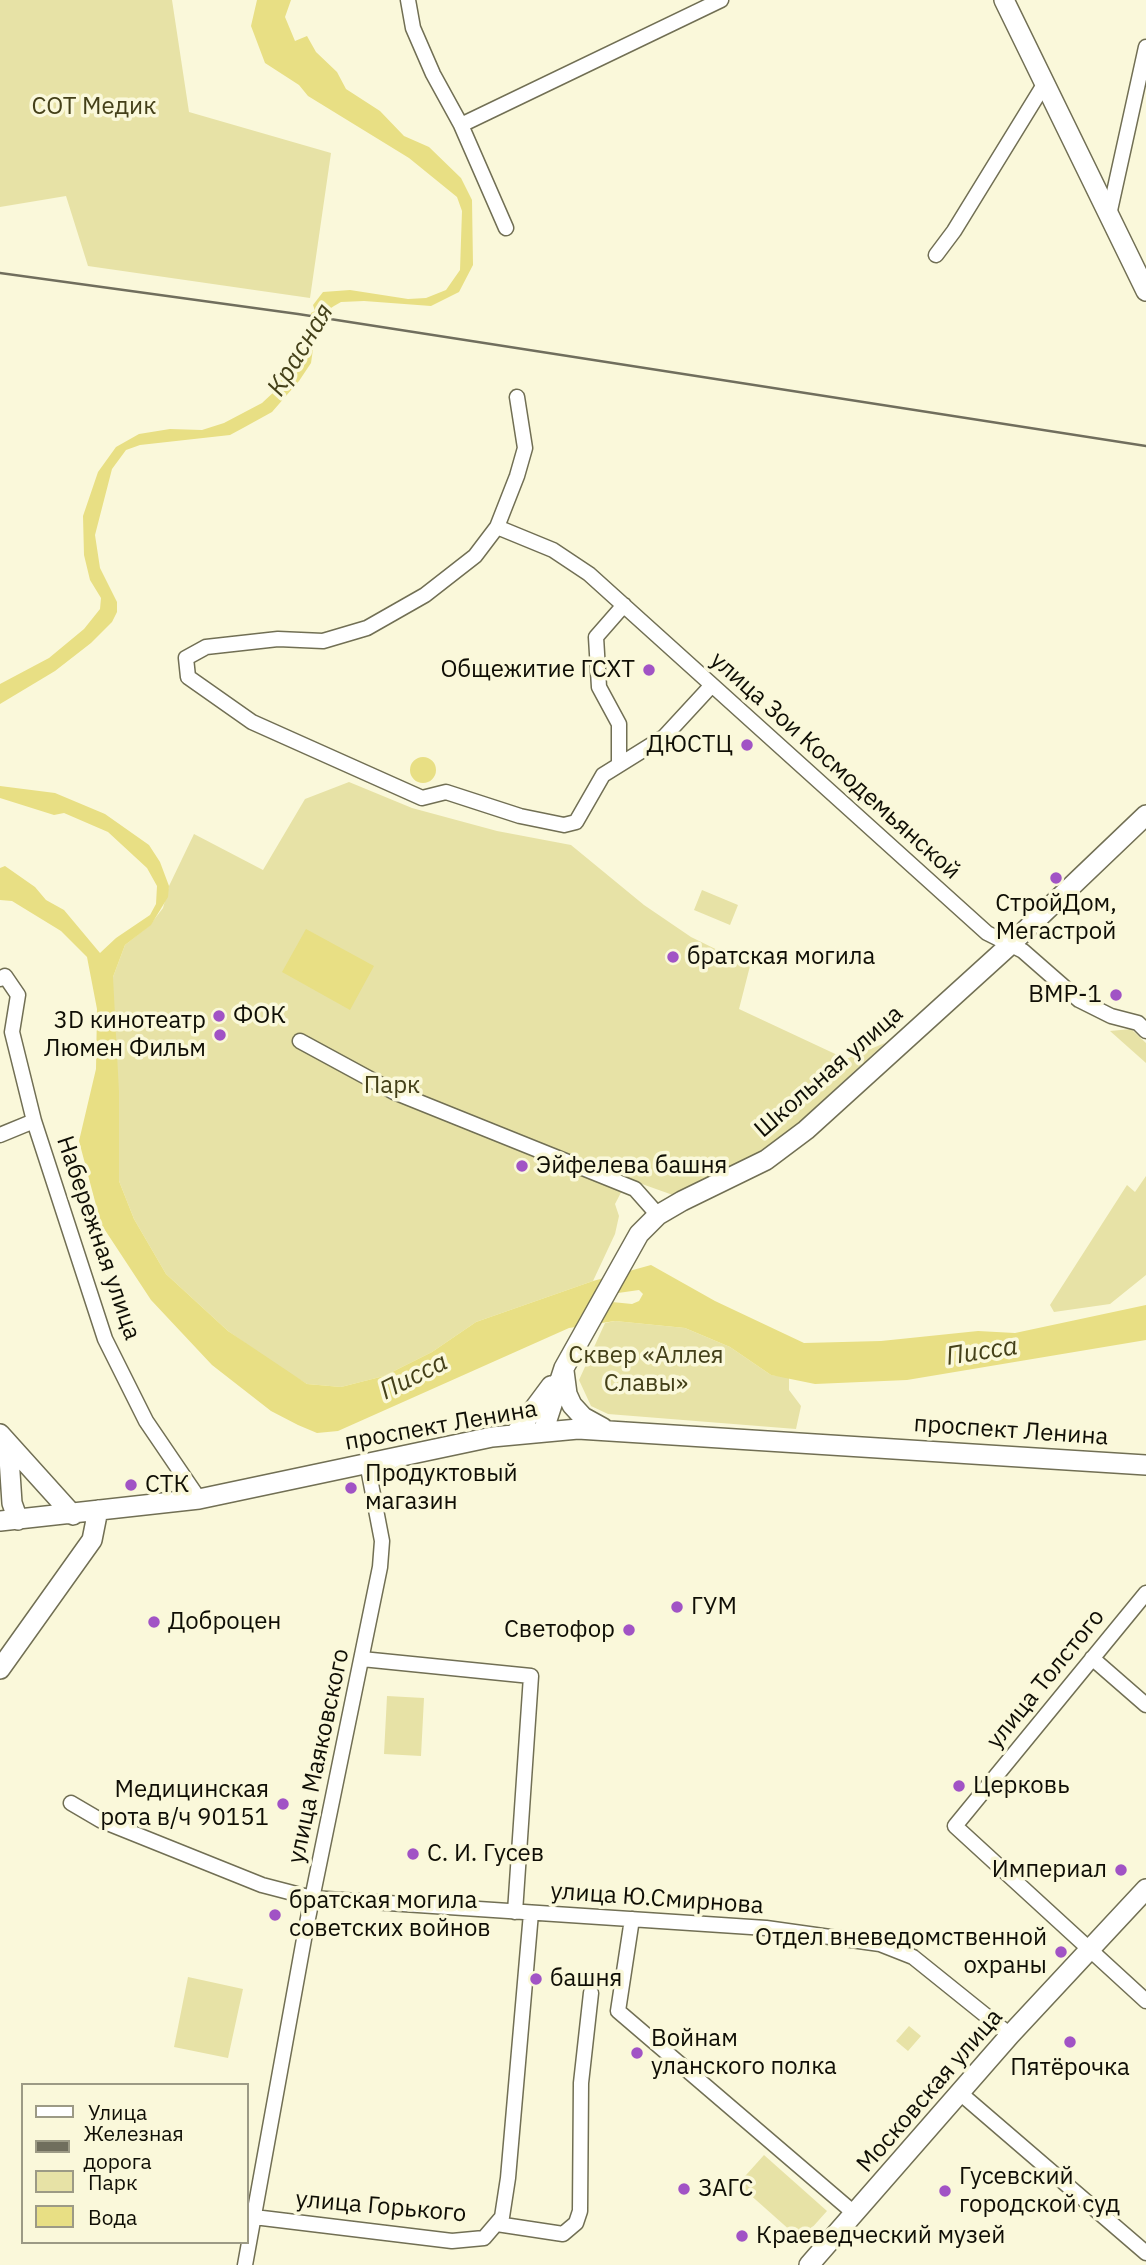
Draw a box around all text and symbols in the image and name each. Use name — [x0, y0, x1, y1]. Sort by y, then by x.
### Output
park label: СОТ Медик — [32, 93, 156, 121]
water label: Красная — [261, 298, 341, 402]
street label: улица Зои Космодемьянской — [704, 646, 966, 886]
place label: Общежитие ГСХТ — [440, 656, 635, 684]
marker: Общежитие ГСХТ — [641, 662, 657, 678]
place label: ДЮСТЦ — [647, 731, 733, 759]
marker: ДЮСТЦ — [739, 737, 755, 753]
marker: СтройДом, Мегастрой — [1048, 870, 1064, 886]
place label: СтройДом, Мегастрой — [995, 890, 1117, 946]
place label: братская могила — [687, 943, 875, 971]
marker: братская могила — [665, 949, 681, 965]
place label: BMP-1 — [1028, 981, 1102, 1009]
marker: BMP-1 — [1108, 987, 1124, 1003]
street label: Школьная улица — [749, 1000, 909, 1144]
place label: ФОК — [233, 1002, 286, 1030]
place label: 3D кинотеатр Люмен Фильм — [44, 1007, 206, 1063]
marker: ФОК — [211, 1008, 227, 1024]
marker: 3D кинотеатр Люмен Фильм — [212, 1027, 228, 1043]
park label: Парк — [364, 1072, 420, 1100]
street label: Набережная улица — [50, 1132, 146, 1344]
place label: Эйфелева башня — [536, 1152, 727, 1180]
marker: Эйфелева башня — [514, 1158, 530, 1174]
water label: Писса — [944, 1331, 1020, 1373]
park label: Сквер «Аллея Славы» — [568, 1342, 724, 1398]
water label: Писса — [375, 1347, 453, 1407]
street label: проспект Ленина — [342, 1395, 540, 1457]
street label: проспект Ленина — [913, 1410, 1109, 1452]
place label: Продуктовый магазин — [365, 1460, 518, 1516]
place label: СТК — [145, 1471, 189, 1499]
marker: СТК — [123, 1477, 139, 1493]
marker: Продуктовый магазин — [343, 1480, 359, 1496]
place label: ГУМ — [691, 1593, 737, 1621]
marker: ГУМ — [669, 1599, 685, 1615]
street label: улица Толстого — [981, 1603, 1111, 1755]
place label: Доброцен — [168, 1608, 281, 1636]
marker: Доброцен — [146, 1614, 162, 1630]
place label: Светофор — [504, 1616, 615, 1644]
marker: Светофор — [621, 1622, 637, 1638]
street label: улица Маяковского — [282, 1646, 356, 1866]
place label: Церковь — [973, 1772, 1070, 1800]
place label: Медицинская рота в/ч 90151 — [100, 1776, 269, 1832]
marker: Церковь — [951, 1778, 967, 1794]
marker: Медицинская рота в/ч 90151 — [275, 1796, 291, 1812]
place label: С. И. Гусев — [427, 1840, 544, 1868]
marker: С. И. Гусев — [405, 1846, 421, 1862]
place label: Империал — [992, 1856, 1107, 1884]
marker: Империал — [1113, 1862, 1129, 1878]
street label: улица Ю.Смирнова — [549, 1877, 765, 1921]
place label: братская могила советских войнов — [289, 1887, 491, 1943]
marker: братская могила советских войнов — [267, 1907, 283, 1923]
place label: Отдел вневедомственной охраны — [755, 1924, 1047, 1980]
marker: Отдел вневедомственной охраны — [1053, 1944, 1069, 1960]
place label: башня — [550, 1965, 622, 1993]
marker: башня — [528, 1971, 544, 1987]
street label: Московская улица — [851, 2003, 1009, 2179]
place label: Войнам уланского полка — [651, 2025, 837, 2081]
marker: Пятёрочка — [1062, 2034, 1078, 2050]
marker: Войнам уланского полка — [629, 2045, 645, 2061]
place label: Пятёрочка — [1010, 2054, 1130, 2082]
legend — [21, 2083, 248, 2244]
text: Улица — [88, 2098, 147, 2126]
text: Железная дорога — [84, 2119, 184, 2175]
place label: Гусевский городской суд — [959, 2163, 1120, 2219]
text: Парк — [88, 2168, 138, 2196]
place label: ЗАГС — [698, 2175, 753, 2203]
marker: ЗАГС — [676, 2181, 692, 2197]
marker: Гусевский городской суд — [937, 2183, 953, 2199]
street label: улица Горького — [294, 2185, 468, 2229]
text: Вода — [88, 2203, 137, 2231]
place label: Краеведческий музей — [756, 2222, 1005, 2250]
marker: Краеведческий музей — [734, 2228, 750, 2244]

